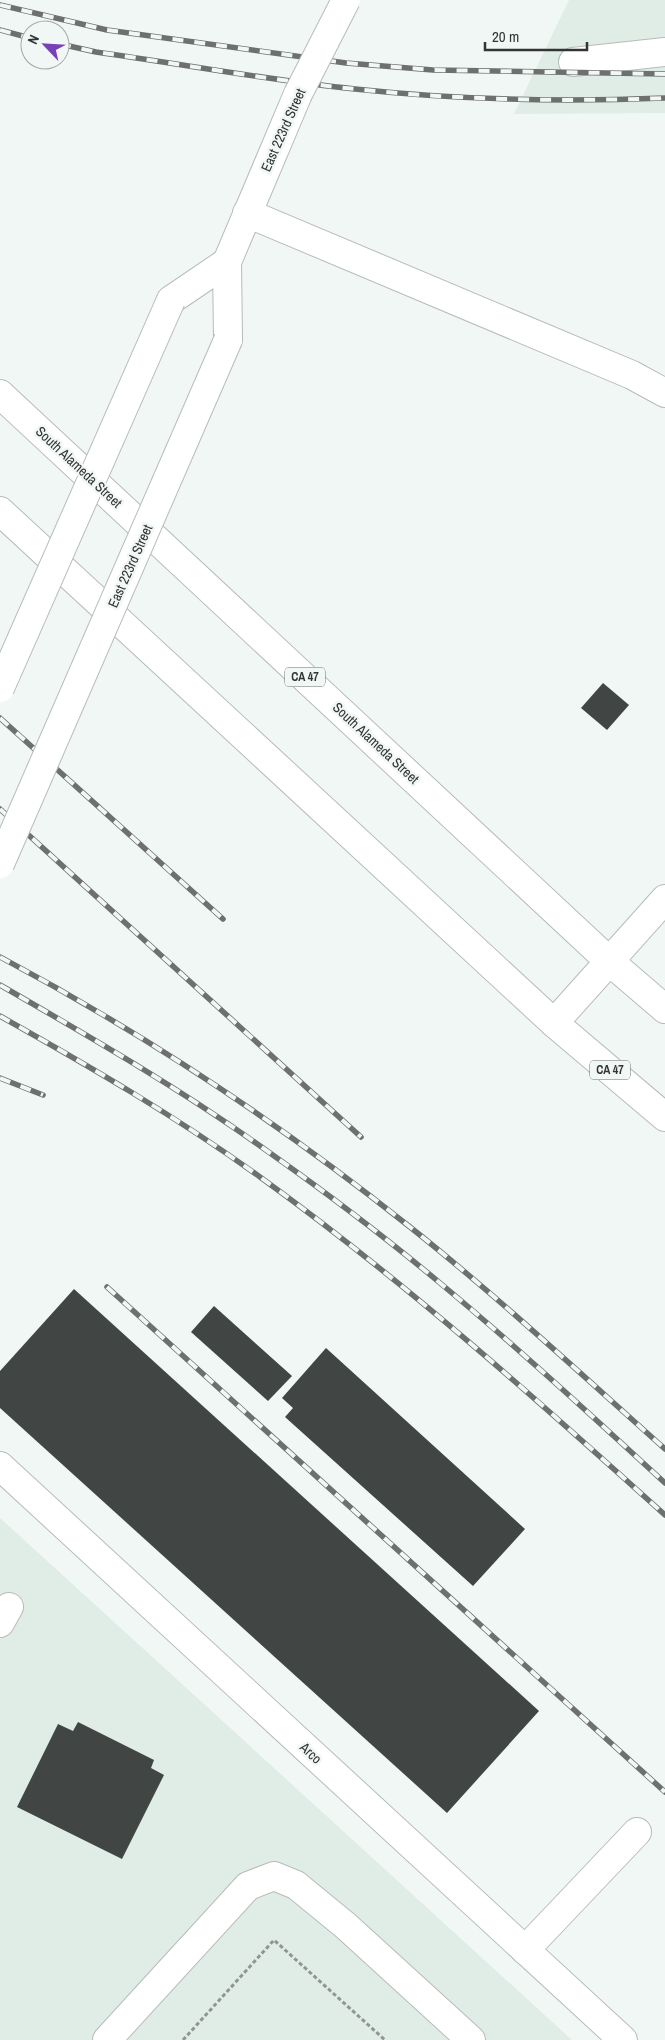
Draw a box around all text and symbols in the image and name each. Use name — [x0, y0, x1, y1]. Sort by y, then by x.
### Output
north arrow — [20, 20, 70, 70]
scale bar — [485, 20, 588, 52]
text: 20 m — [492, 26, 519, 47]
text: N — [23, 32, 43, 47]
street label: East 223rd Street — [257, 86, 309, 174]
street label: South Alameda Street — [32, 422, 126, 512]
street label: East 223rd Street — [104, 522, 156, 610]
road number: CA 47 — [285, 668, 325, 686]
street label: South Alameda Street — [329, 698, 423, 788]
road number: CA 47 — [590, 1060, 630, 1080]
street label: Arco — [295, 1738, 326, 1768]

